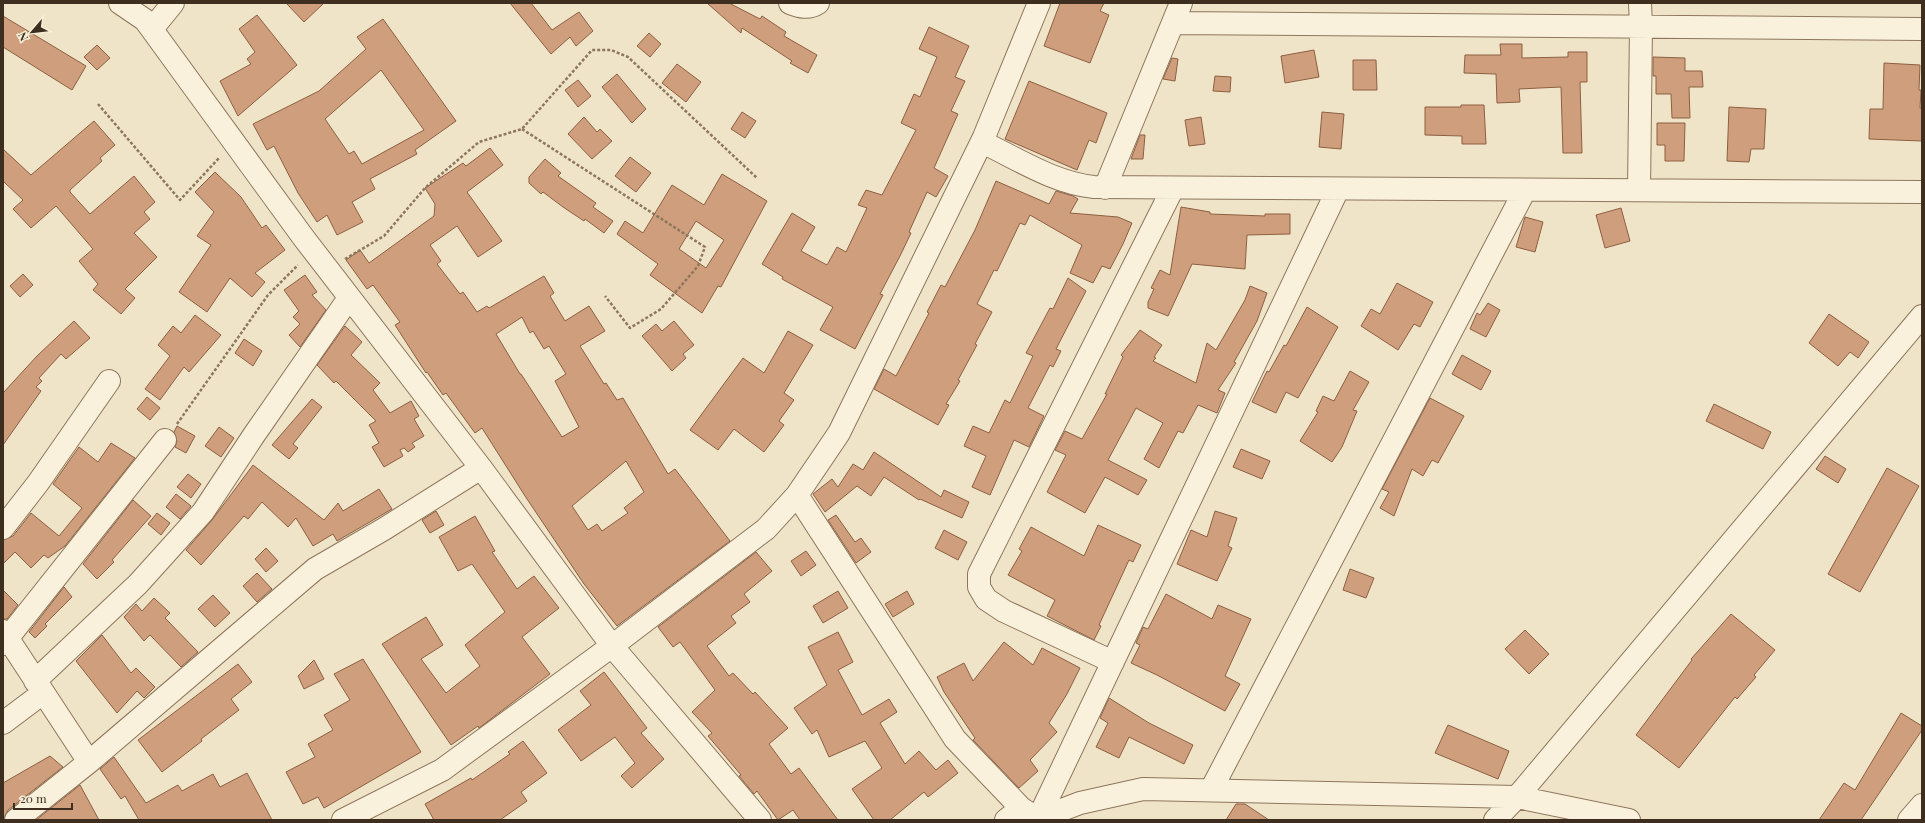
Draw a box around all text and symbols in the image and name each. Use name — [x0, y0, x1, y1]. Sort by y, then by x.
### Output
north arrow — [12, 12, 52, 52]
text: N — [14, 30, 31, 44]
scale bar — [14, 785, 72, 811]
text: 20 m — [20, 790, 47, 806]

